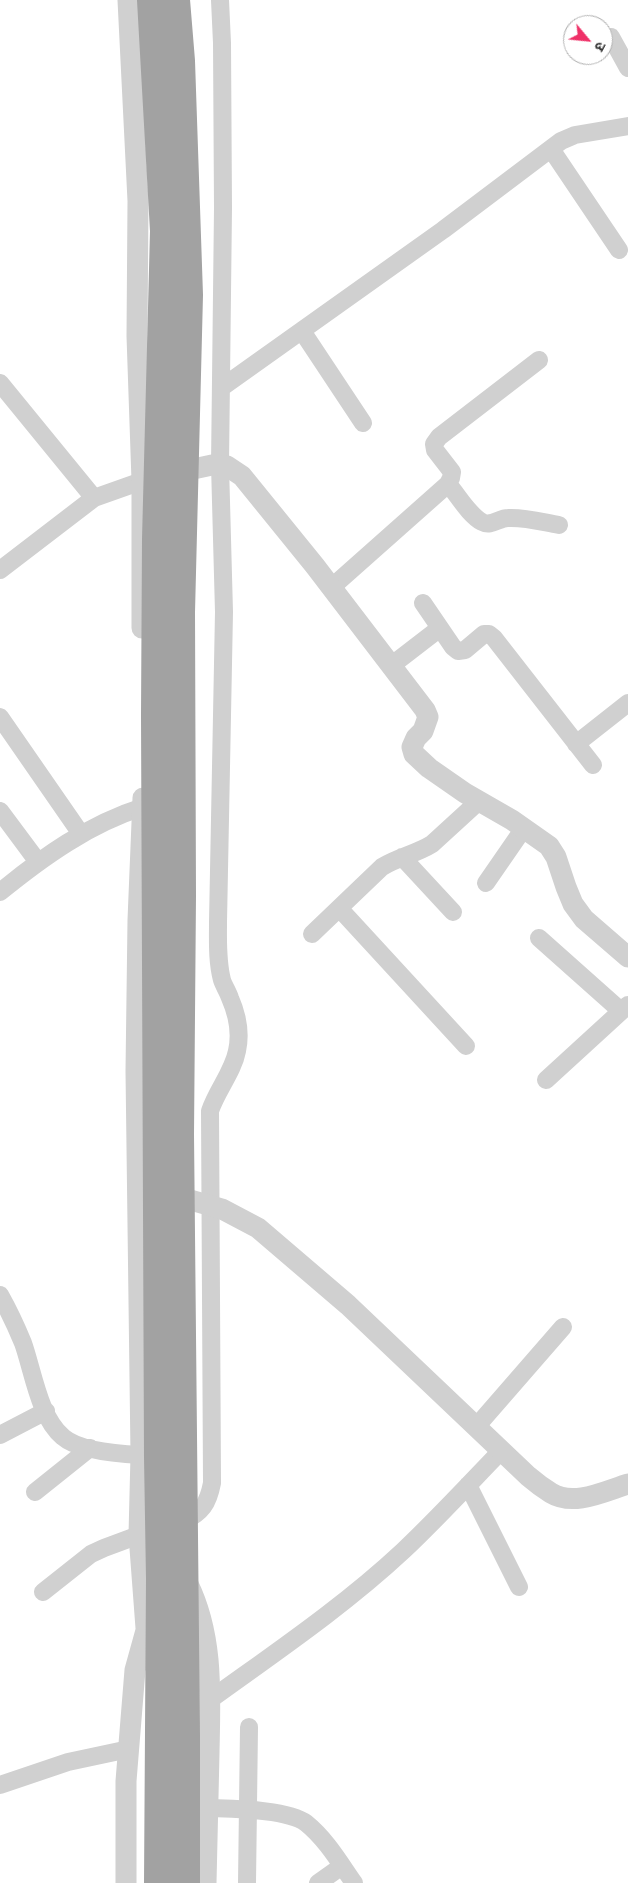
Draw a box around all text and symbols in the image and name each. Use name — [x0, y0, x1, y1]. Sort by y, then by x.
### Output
north arrow — [563, 15, 613, 65]
text: उ — [590, 39, 611, 55]

